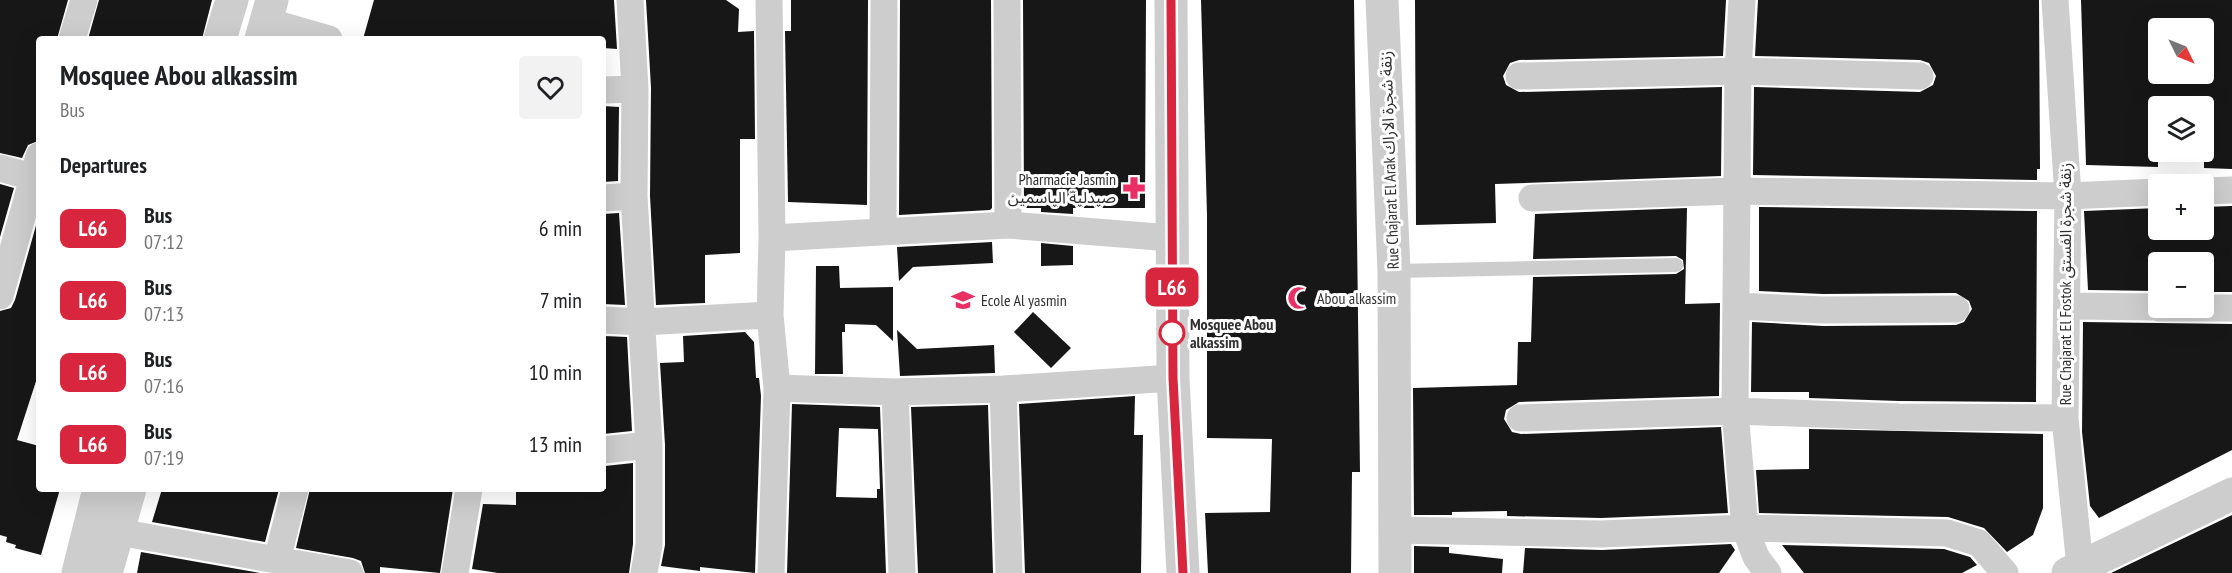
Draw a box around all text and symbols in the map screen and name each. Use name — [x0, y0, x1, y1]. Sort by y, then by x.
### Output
north arrow — [2148, 18, 2214, 84]
map controls — [2148, 18, 2214, 318]
street label: Rue Chajarat El Arak زنقة شجرة الاراك — [1375, 50, 1403, 270]
text: Mosquee Abou alkassim — [60, 56, 298, 93]
button: heart — [519, 56, 582, 119]
button: layers — [2148, 96, 2214, 162]
text: Bus — [60, 97, 85, 123]
text: Departures — [60, 151, 147, 179]
street label: Rue Chajarat El Fostok زنقة شجرة الفستق — [2055, 163, 2076, 405]
place label: Pharmacie Jasmin صيدلية الياسمين — [1008, 169, 1116, 207]
button: + — [2148, 174, 2214, 240]
pharmacy icon: Pharmacie Jasmin صيدلية الياسمين — [1121, 175, 1147, 201]
text: Bus — [144, 201, 172, 229]
text: 6 min — [539, 214, 582, 242]
text: L66 — [79, 215, 107, 242]
text: 07:12 — [144, 229, 184, 255]
button: − — [2148, 252, 2214, 318]
line badge: L66 — [1138, 268, 1206, 306]
text: Bus — [144, 273, 172, 301]
text: L66 — [1158, 274, 1186, 301]
mosque icon: Abou alkassim — [1286, 285, 1312, 311]
text: 7 min — [540, 286, 582, 314]
text: L66 — [79, 287, 107, 314]
school or university icon: Ecole Al yasmin — [950, 287, 976, 313]
place label: Abou alkassim — [1317, 288, 1396, 308]
place label: Ecole Al yasmin — [981, 290, 1067, 310]
text: 07:13 — [144, 301, 184, 327]
place label: Mosquee Abou alkassim — [1190, 314, 1273, 352]
marker: Mosquee Abou alkassim — [1159, 320, 1185, 346]
text: Bus — [144, 345, 172, 373]
text: 10 min — [529, 358, 582, 386]
text: L66 — [79, 359, 107, 386]
text: 07:16 — [144, 373, 184, 399]
text: Bus — [144, 417, 172, 445]
text: 13 min — [529, 430, 582, 458]
text: L66 — [79, 431, 107, 458]
text: 07:19 — [144, 445, 184, 471]

